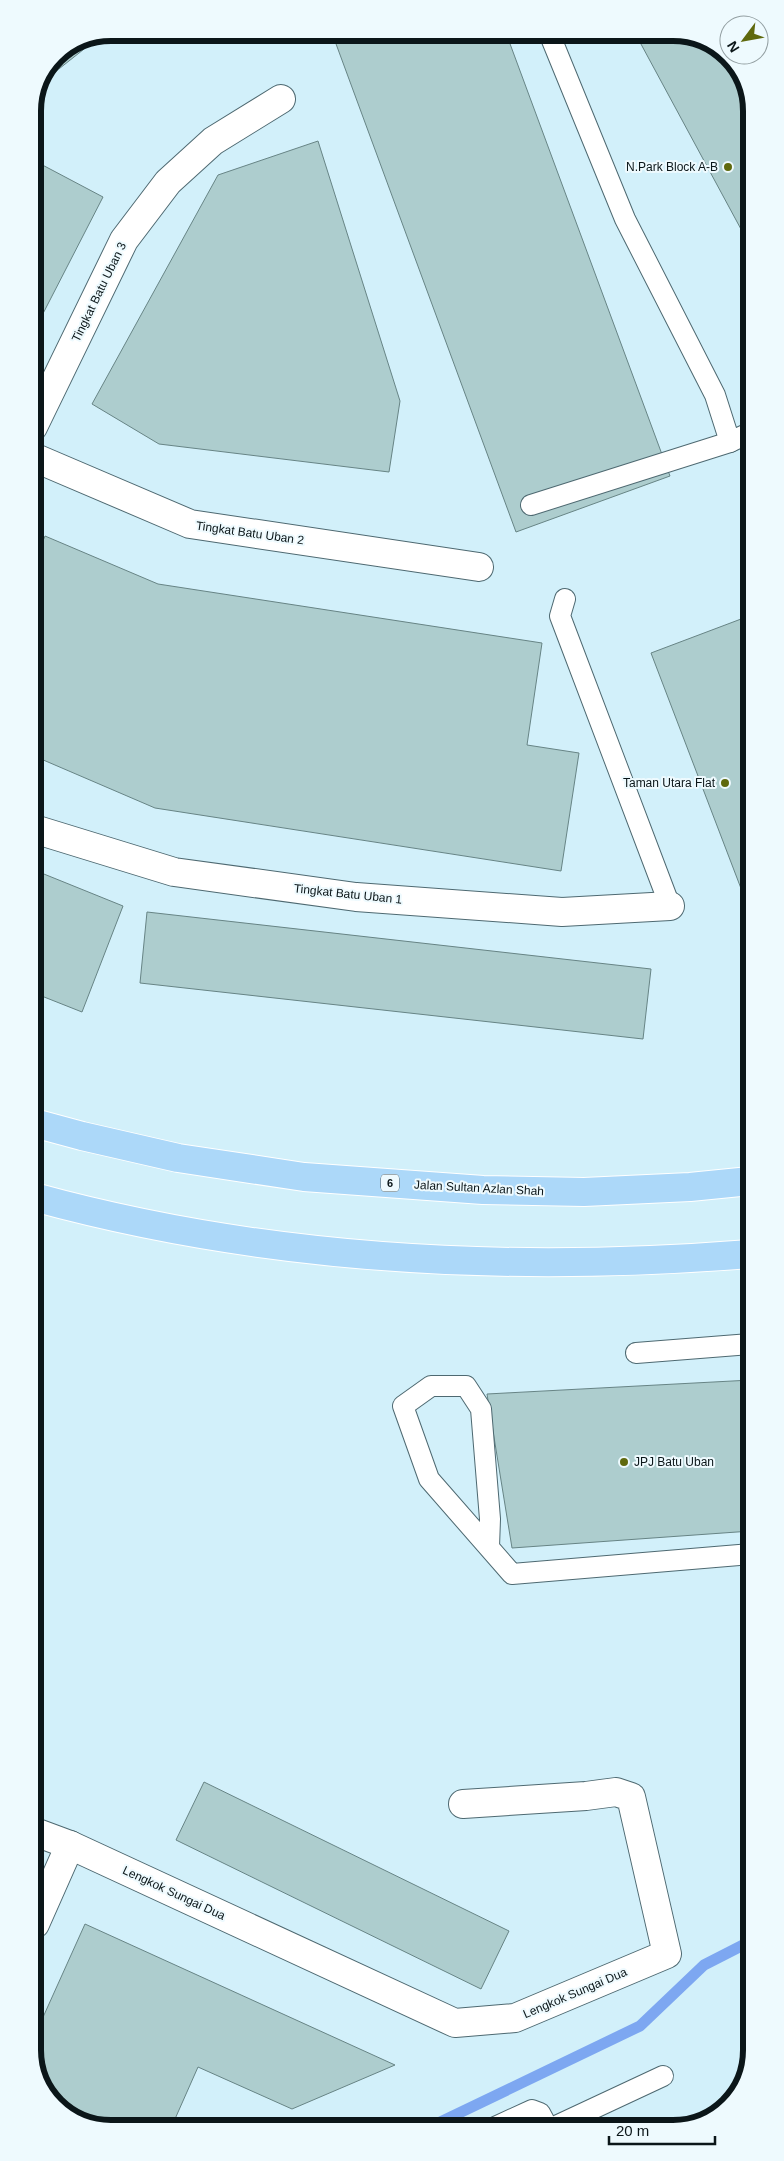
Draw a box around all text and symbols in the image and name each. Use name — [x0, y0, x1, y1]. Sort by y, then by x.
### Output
north arrow — [719, 15, 769, 65]
text: N — [724, 38, 742, 55]
place label: N.Park Block A-B — [626, 160, 718, 174]
marker: N.Park Block A-B — [722, 161, 734, 173]
street label: Tingkat Batu Uban 3 — [69, 240, 129, 344]
street label: Tingkat Batu Uban 2 — [195, 518, 305, 548]
place label: Taman Utara Flat — [623, 776, 716, 790]
marker: Taman Utara Flat — [719, 777, 731, 789]
street label: Tingkat Batu Uban 1 — [293, 881, 403, 907]
road number: 6 — [381, 1174, 399, 1192]
street label: Jalan Sultan Azlan Shah — [414, 1178, 544, 1198]
place label: JPJ Batu Uban — [634, 1455, 714, 1469]
marker: JPJ Batu Uban — [618, 1456, 630, 1468]
street label: Lengkok Sungai Dua — [121, 1863, 228, 1923]
street label: Lengkok Sungai Dua — [521, 1965, 629, 2021]
scale bar — [609, 2114, 715, 2146]
text: 20 m — [616, 2122, 649, 2139]

